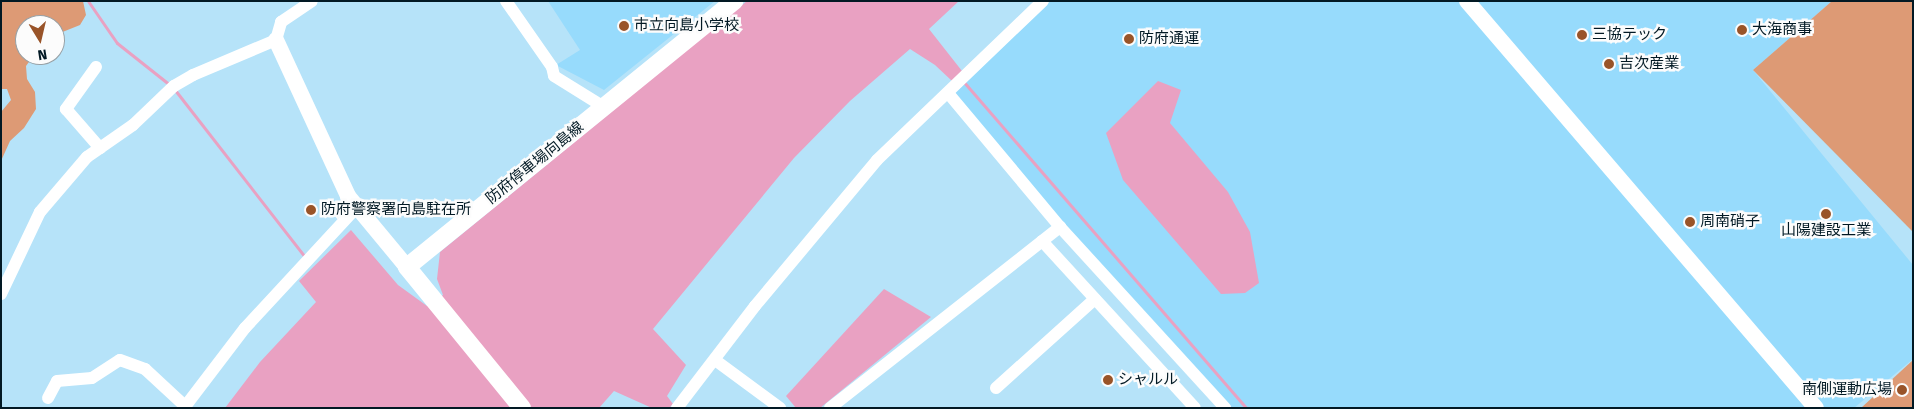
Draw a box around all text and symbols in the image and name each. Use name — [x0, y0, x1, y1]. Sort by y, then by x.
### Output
north arrow — [15, 15, 65, 65]
place label: 市立向島小学校 — [634, 17, 739, 35]
marker: 市立向島小学校 — [618, 20, 630, 32]
place label: 大海商事 — [1752, 21, 1812, 39]
marker: 大海商事 — [1736, 24, 1748, 36]
place label: 三協テック — [1592, 26, 1667, 44]
marker: 三協テック — [1576, 29, 1588, 41]
place label: 防府通運 — [1139, 30, 1199, 48]
marker: 防府通運 — [1123, 33, 1135, 45]
text: N — [36, 45, 48, 63]
place label: 吉次産業 — [1619, 55, 1679, 73]
marker: 吉次産業 — [1603, 58, 1615, 70]
street label: 防府停車場向島線 — [483, 118, 587, 208]
place label: 防府警察署向島駐在所 — [321, 201, 471, 219]
marker: 防府警察署向島駐在所 — [305, 204, 317, 216]
marker: 山陽建設工業 — [1820, 208, 1832, 220]
place label: 周南硝子 — [1700, 213, 1760, 231]
marker: 周南硝子 — [1684, 216, 1696, 228]
place label: 山陽建設工業 — [1781, 222, 1871, 240]
place label: シャルル — [1118, 371, 1178, 389]
marker: シャルル — [1102, 374, 1114, 386]
place label: 南側運動広場 — [1802, 381, 1892, 399]
marker: 南側運動広場 — [1896, 384, 1908, 396]

